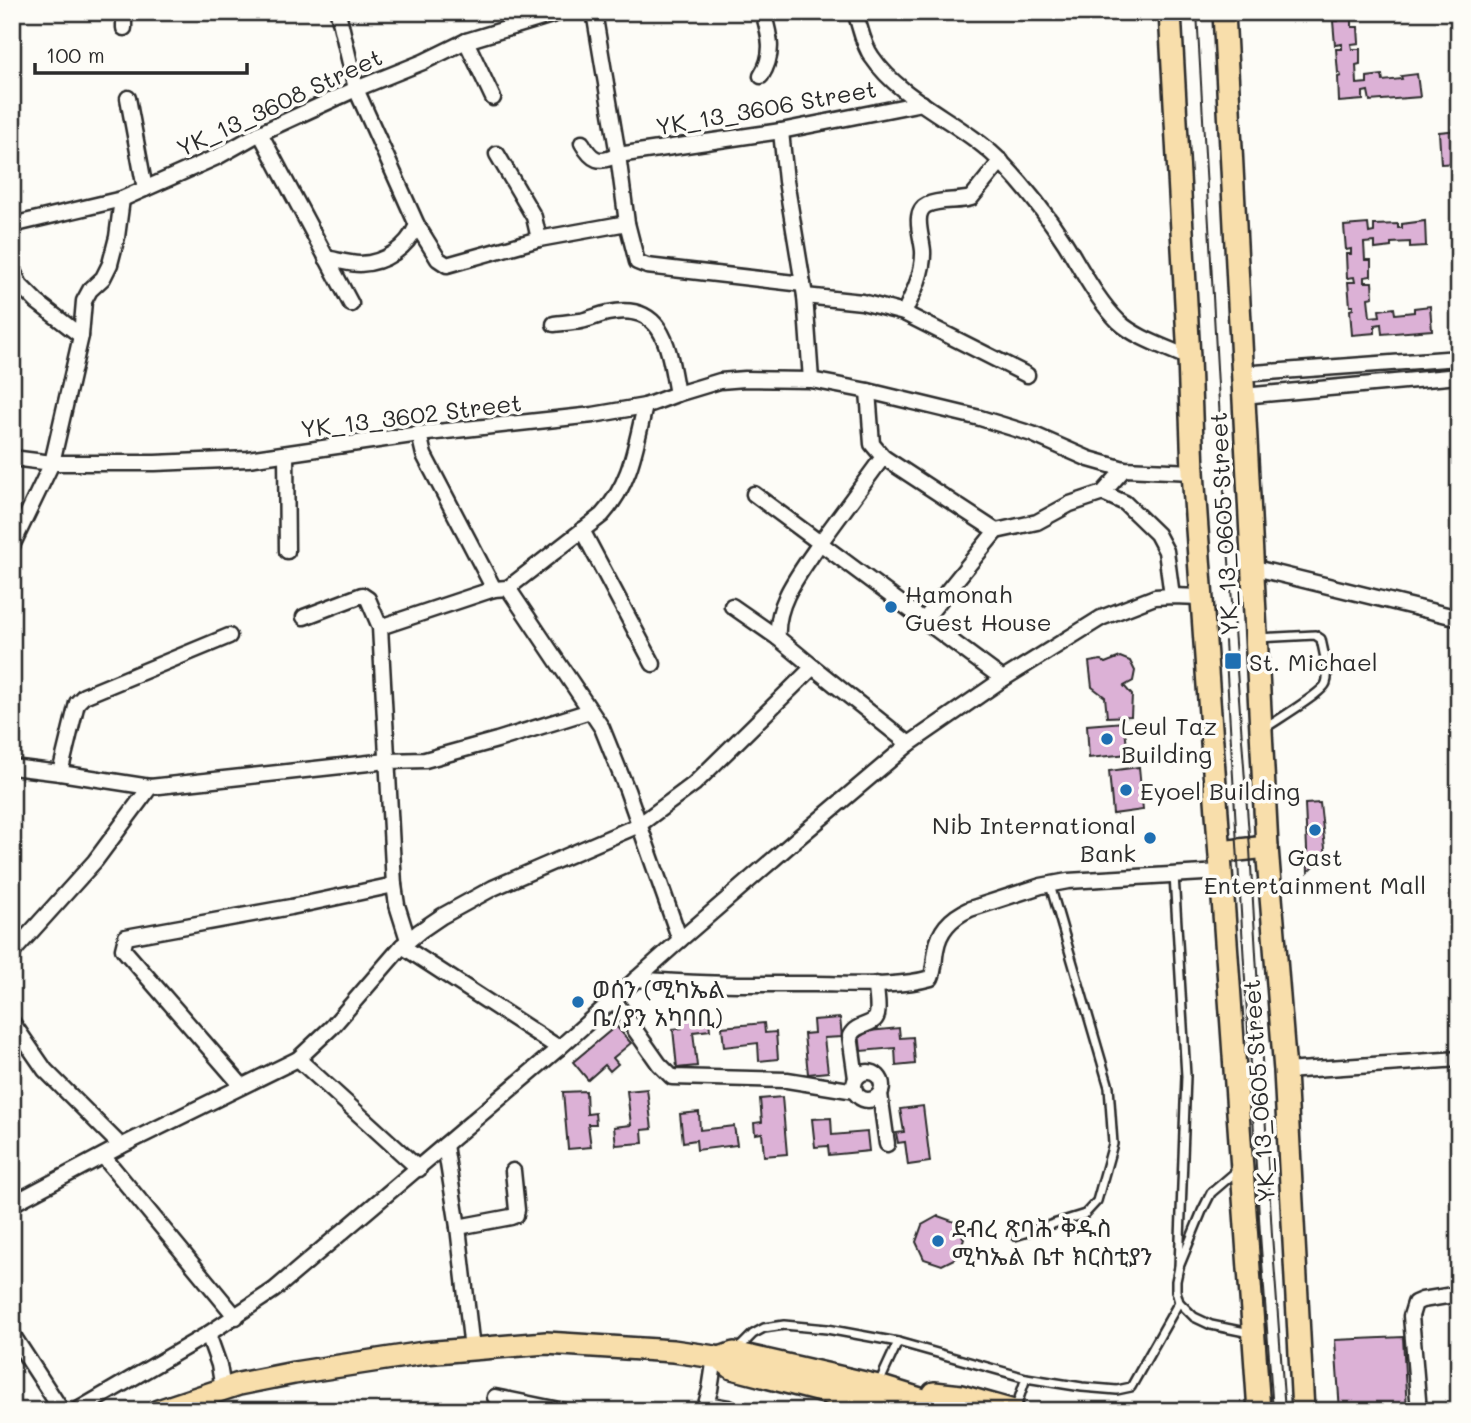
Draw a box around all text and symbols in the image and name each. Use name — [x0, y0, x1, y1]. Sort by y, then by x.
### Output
scale bar — [35, 32, 247, 76]
text: 100 m — [46, 41, 105, 68]
street label: YK_13_3608 Street — [171, 41, 387, 163]
street label: YK_13_3606 Street — [653, 72, 879, 142]
street label: YK_13_3602 Street — [299, 386, 523, 444]
street label: YK_13_0605 Street — [1202, 411, 1244, 637]
place label: Hamonah Guest House — [905, 578, 1052, 637]
marker: Hamonah Guest House — [883, 599, 899, 615]
place label: St. Michael — [1249, 646, 1378, 677]
marker: St. Michael — [1223, 651, 1243, 671]
place label: Leul Taz Building — [1121, 710, 1217, 769]
marker: Leul Taz Building — [1099, 731, 1115, 747]
place label: Eyoel Building — [1140, 775, 1300, 806]
marker: Eyoel Building — [1118, 782, 1134, 798]
place label: Nib International Bank — [932, 809, 1136, 868]
marker: Gast Entertainment Mall — [1307, 822, 1323, 838]
marker: Nib International Bank — [1142, 830, 1158, 846]
place label: Gast Entertainment Mall — [1204, 841, 1426, 900]
place label: ወሰን (ሚካኤል ቤ/ያን አካባቢ) — [592, 973, 724, 1032]
street label: YK_13_0605 Street — [1235, 978, 1281, 1204]
marker: ወሰን (ሚካኤል ቤ/ያን አካባቢ) — [570, 994, 586, 1010]
place label: ደብረ ጽባሕ ቅዱስ ሚካኤል ቤተ ክርስቲያን — [952, 1212, 1153, 1271]
marker: ደብረ ጽባሕ ቅዱስ ሚካኤል ቤተ ክርስቲያን — [930, 1233, 946, 1249]

